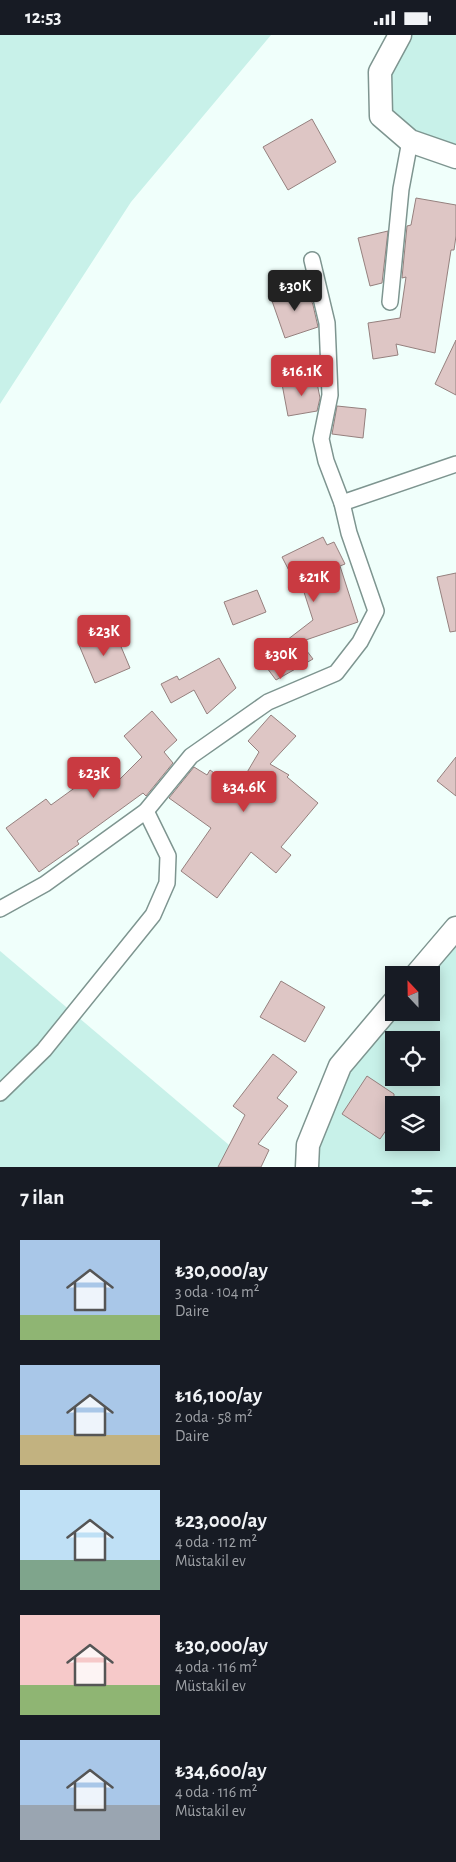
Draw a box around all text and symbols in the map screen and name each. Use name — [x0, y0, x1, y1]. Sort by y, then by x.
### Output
text: 12:53 — [25, 8, 62, 27]
pin: ₺30K — [265, 269, 325, 312]
text: ₺30K — [279, 278, 311, 294]
pin: ₺16.1K — [261, 355, 343, 397]
text: ₺16.1K — [282, 363, 322, 379]
pin: ₺21K — [284, 561, 344, 603]
text: ₺21K — [299, 569, 329, 585]
pin: ₺23K — [74, 615, 134, 657]
text: ₺23K — [88, 623, 120, 639]
pin: ₺30K — [251, 637, 311, 680]
text: ₺30K — [265, 646, 297, 662]
pin: ₺23K — [64, 757, 124, 799]
text: ₺23K — [78, 765, 110, 781]
pin: ₺34.6K — [203, 771, 285, 813]
text: ₺34.6K — [222, 779, 266, 795]
north arrow — [385, 966, 440, 1021]
map controls — [385, 966, 440, 1151]
button: locate — [385, 1031, 440, 1086]
button: layers — [385, 1096, 440, 1151]
icon: filters — [408, 1183, 436, 1211]
text: 7 ilan — [20, 1187, 64, 1208]
icon: home — [60, 1260, 120, 1320]
text: ₺30,000/ay — [175, 1260, 268, 1281]
text: 3 oda · 104 m² — [175, 1284, 259, 1300]
text: Daire — [175, 1303, 209, 1319]
icon: home — [60, 1385, 120, 1445]
text: ₺16,100/ay — [175, 1385, 262, 1406]
text: 2 oda · 58 m² — [175, 1409, 253, 1425]
text: Daire — [175, 1428, 209, 1444]
icon: home — [60, 1510, 120, 1570]
text: ₺23,000/ay — [175, 1510, 267, 1531]
text: 4 oda · 112 m² — [175, 1534, 257, 1550]
text: Müstakil ev — [175, 1553, 246, 1569]
icon: home — [60, 1635, 120, 1695]
text: ₺30,000/ay — [175, 1635, 268, 1656]
text: 4 oda · 116 m² — [175, 1659, 257, 1675]
text: Müstakil ev — [175, 1678, 246, 1694]
icon: home — [60, 1760, 120, 1820]
text: ₺34,600/ay — [175, 1760, 267, 1781]
text: 4 oda · 116 m² — [175, 1784, 257, 1800]
text: Müstakil ev — [175, 1803, 246, 1819]

